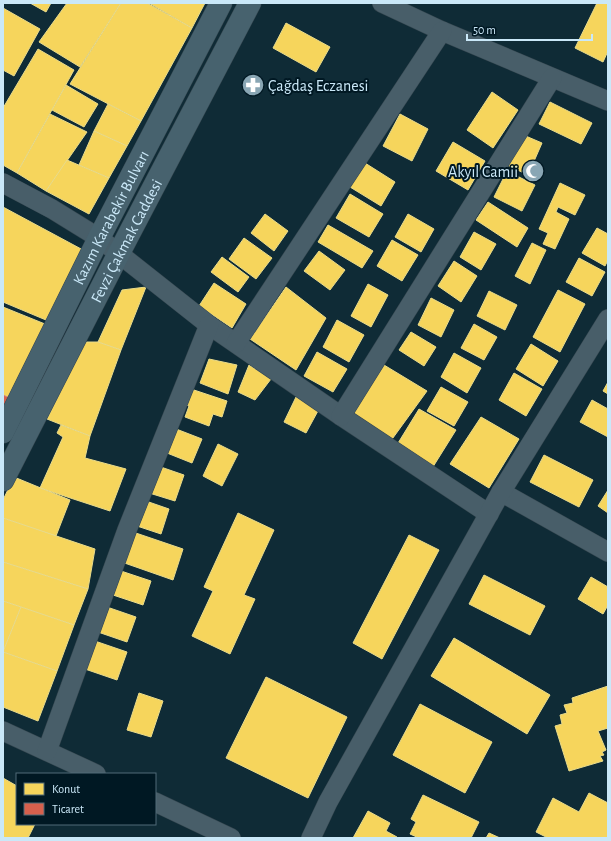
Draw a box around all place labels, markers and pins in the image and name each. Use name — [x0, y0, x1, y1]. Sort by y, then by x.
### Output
pharmacy icon: Çağdaş Eczanesi — [240, 72, 266, 98]
place label: Çağdaş Eczanesi — [268, 78, 368, 94]
mosque icon: Akyıl Camii — [520, 158, 546, 184]
place label: Akyıl Camii — [448, 164, 518, 181]

